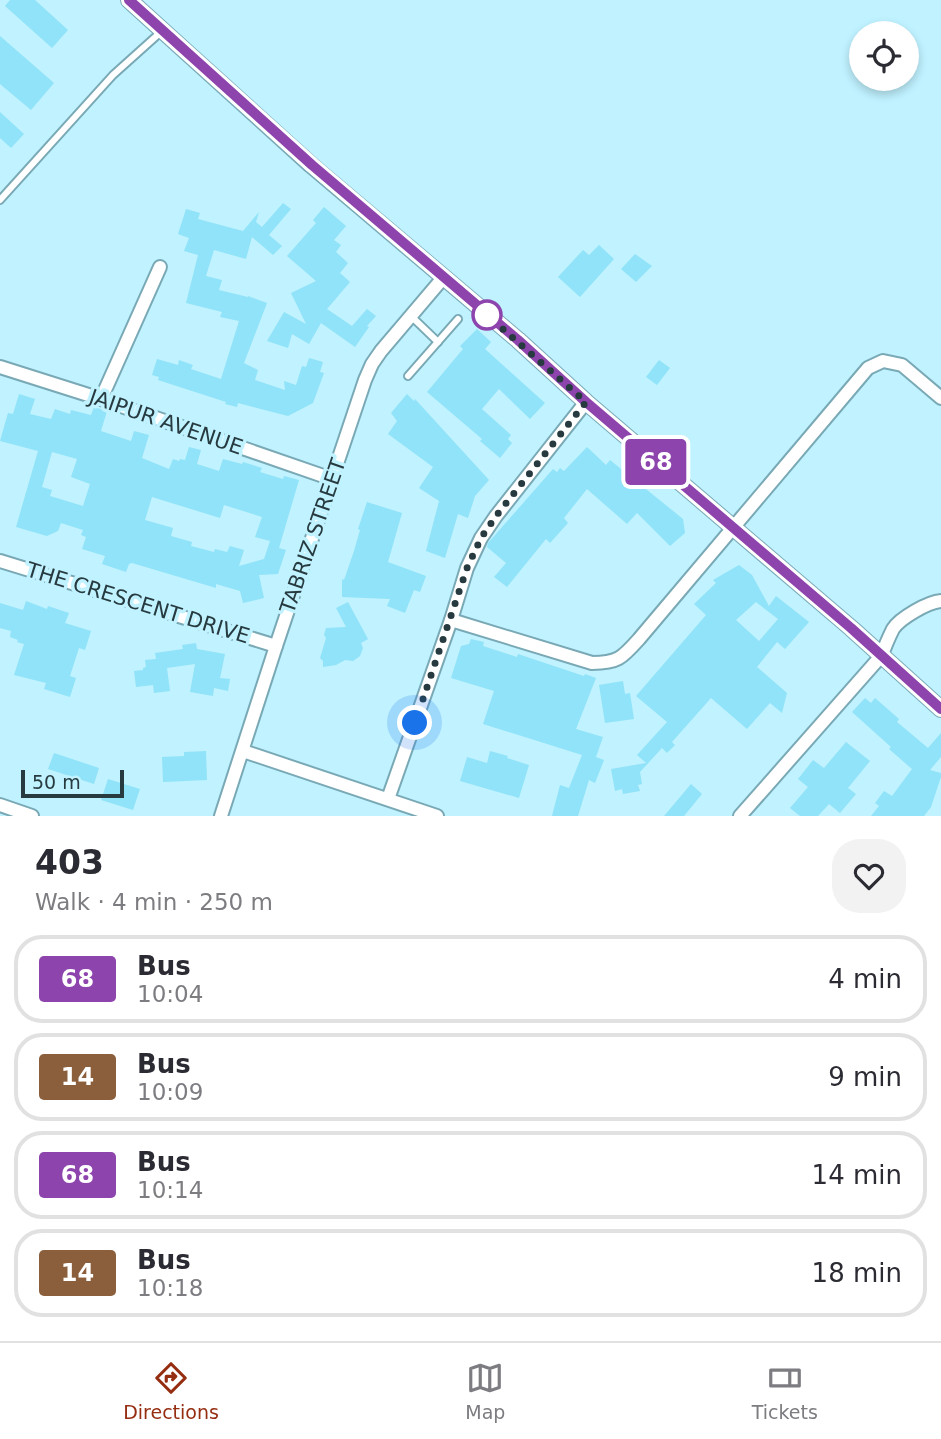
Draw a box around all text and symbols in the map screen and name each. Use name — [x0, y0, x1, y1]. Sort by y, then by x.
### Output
map controls — [849, 21, 919, 91]
button: locate — [849, 21, 919, 91]
unlabelled marker — [472, 300, 502, 330]
street label: JAIPUR AVENUE — [84, 384, 246, 460]
line badge: 68 — [624, 439, 688, 485]
text: 68 — [639, 448, 673, 476]
street label: TABRIZ STREET — [275, 455, 351, 617]
street label: THE CRESCENT DRIVE — [23, 557, 253, 648]
your location — [397, 705, 432, 740]
scale bar — [21, 767, 124, 799]
text: 50 m — [32, 771, 81, 793]
button: heart — [832, 839, 906, 913]
text: 403 — [35, 843, 104, 882]
text: Walk · 4 min · 250 m — [35, 889, 273, 915]
text: Bus — [137, 951, 191, 981]
text: 4 min — [828, 964, 902, 994]
text: 68 — [61, 965, 94, 993]
text: 10:04 — [137, 981, 203, 1007]
text: Bus — [137, 1049, 191, 1079]
text: 9 min — [828, 1062, 902, 1092]
text: 14 — [61, 1063, 94, 1091]
text: 10:09 — [137, 1079, 203, 1105]
text: Bus — [137, 1147, 191, 1177]
text: 14 min — [812, 1160, 902, 1190]
text: 68 — [61, 1161, 94, 1189]
text: 10:14 — [137, 1177, 203, 1203]
text: Bus — [137, 1245, 191, 1275]
text: 18 min — [812, 1258, 902, 1288]
text: 14 — [61, 1259, 94, 1287]
text: 10:18 — [137, 1275, 203, 1301]
tab: Directions — [123, 1359, 219, 1423]
tab: Map — [465, 1359, 505, 1423]
tab: Tickets — [752, 1359, 818, 1423]

